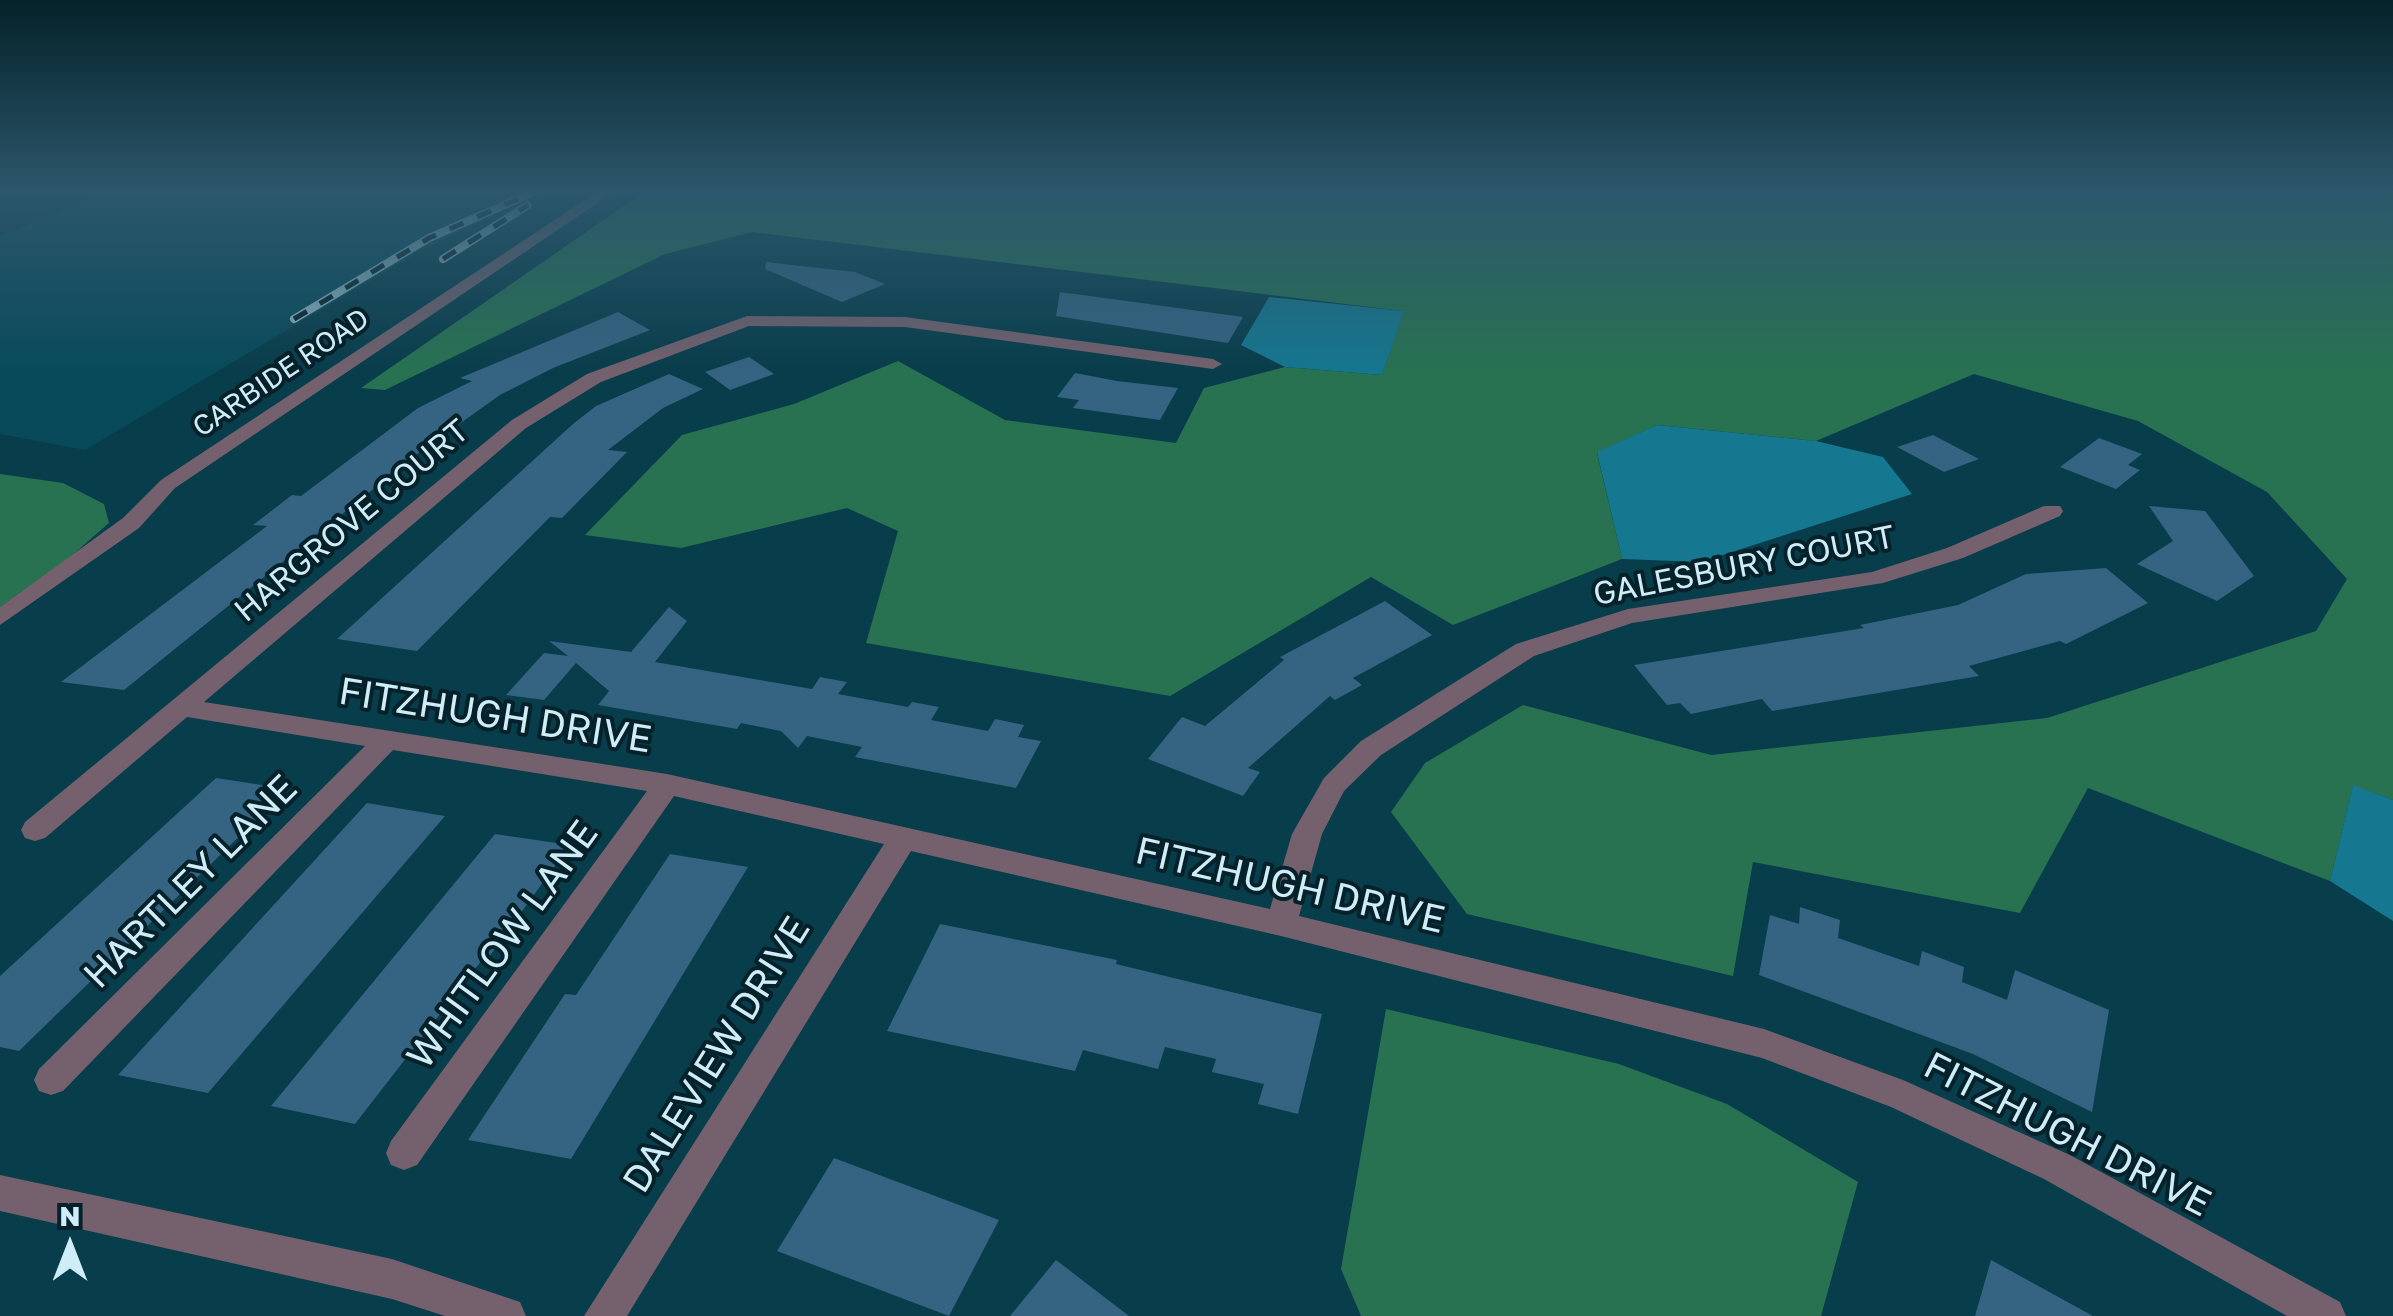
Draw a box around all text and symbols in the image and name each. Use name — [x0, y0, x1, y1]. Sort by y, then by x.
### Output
street label: CARBIDE ROAD — [187, 302, 375, 444]
street label: HARGROVE COURT — [227, 412, 477, 630]
street label: GALESBURY COURT — [1590, 518, 1898, 614]
street label: FITZHUGH DRIVE — [336, 669, 654, 763]
street label: HARTLEY LANE — [75, 766, 307, 998]
street label: WHITLOW LANE — [398, 812, 608, 1078]
street label: FITZHUGH DRIVE — [1131, 828, 1449, 944]
street label: DALEVIEW DRIVE — [614, 909, 820, 1201]
street label: FITZHUGH DRIVE — [1916, 1043, 2218, 1227]
north arrow — [20, 1196, 120, 1296]
text: N — [59, 1199, 81, 1232]

